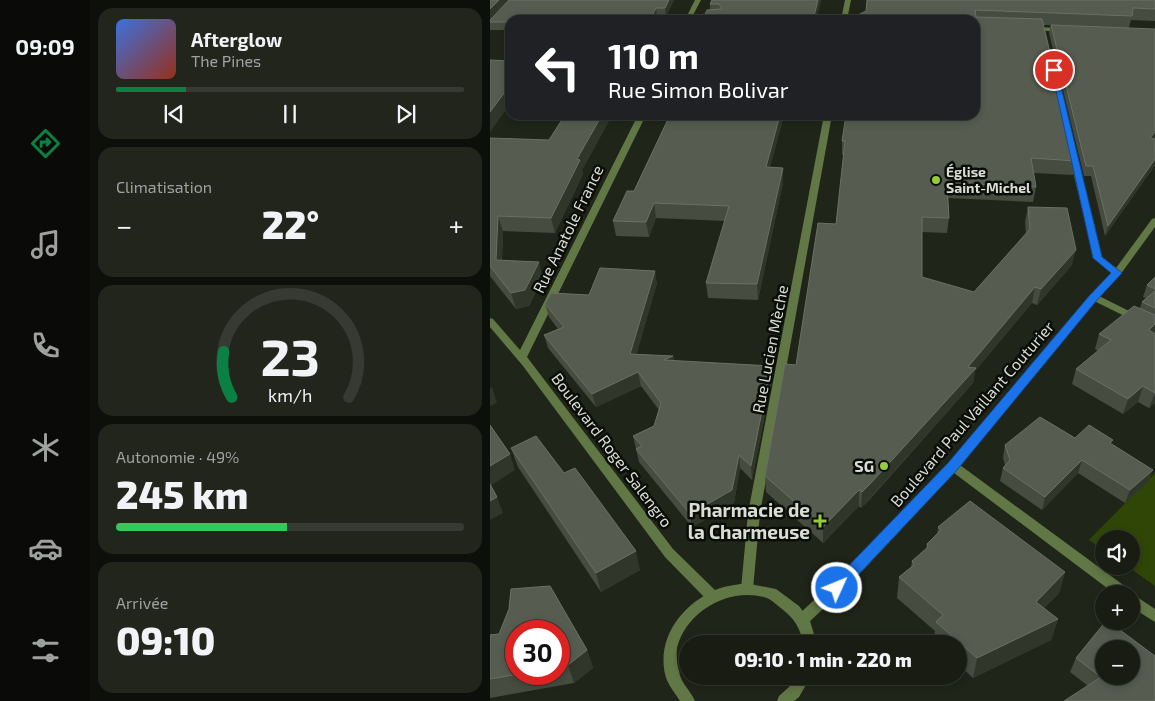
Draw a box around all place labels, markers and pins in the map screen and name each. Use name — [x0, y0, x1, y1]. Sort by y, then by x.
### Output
pin — [1033, 49, 1075, 91]
place label: Église Saint-Michel — [946, 163, 1031, 196]
marker: Église Saint-Michel — [930, 174, 942, 186]
place label: SG — [854, 456, 874, 475]
marker: SG — [878, 460, 890, 472]
place label: Pharmacie de la Charmeuse — [688, 498, 810, 543]
marker: Pharmacie de la Charmeuse — [814, 515, 826, 527]

